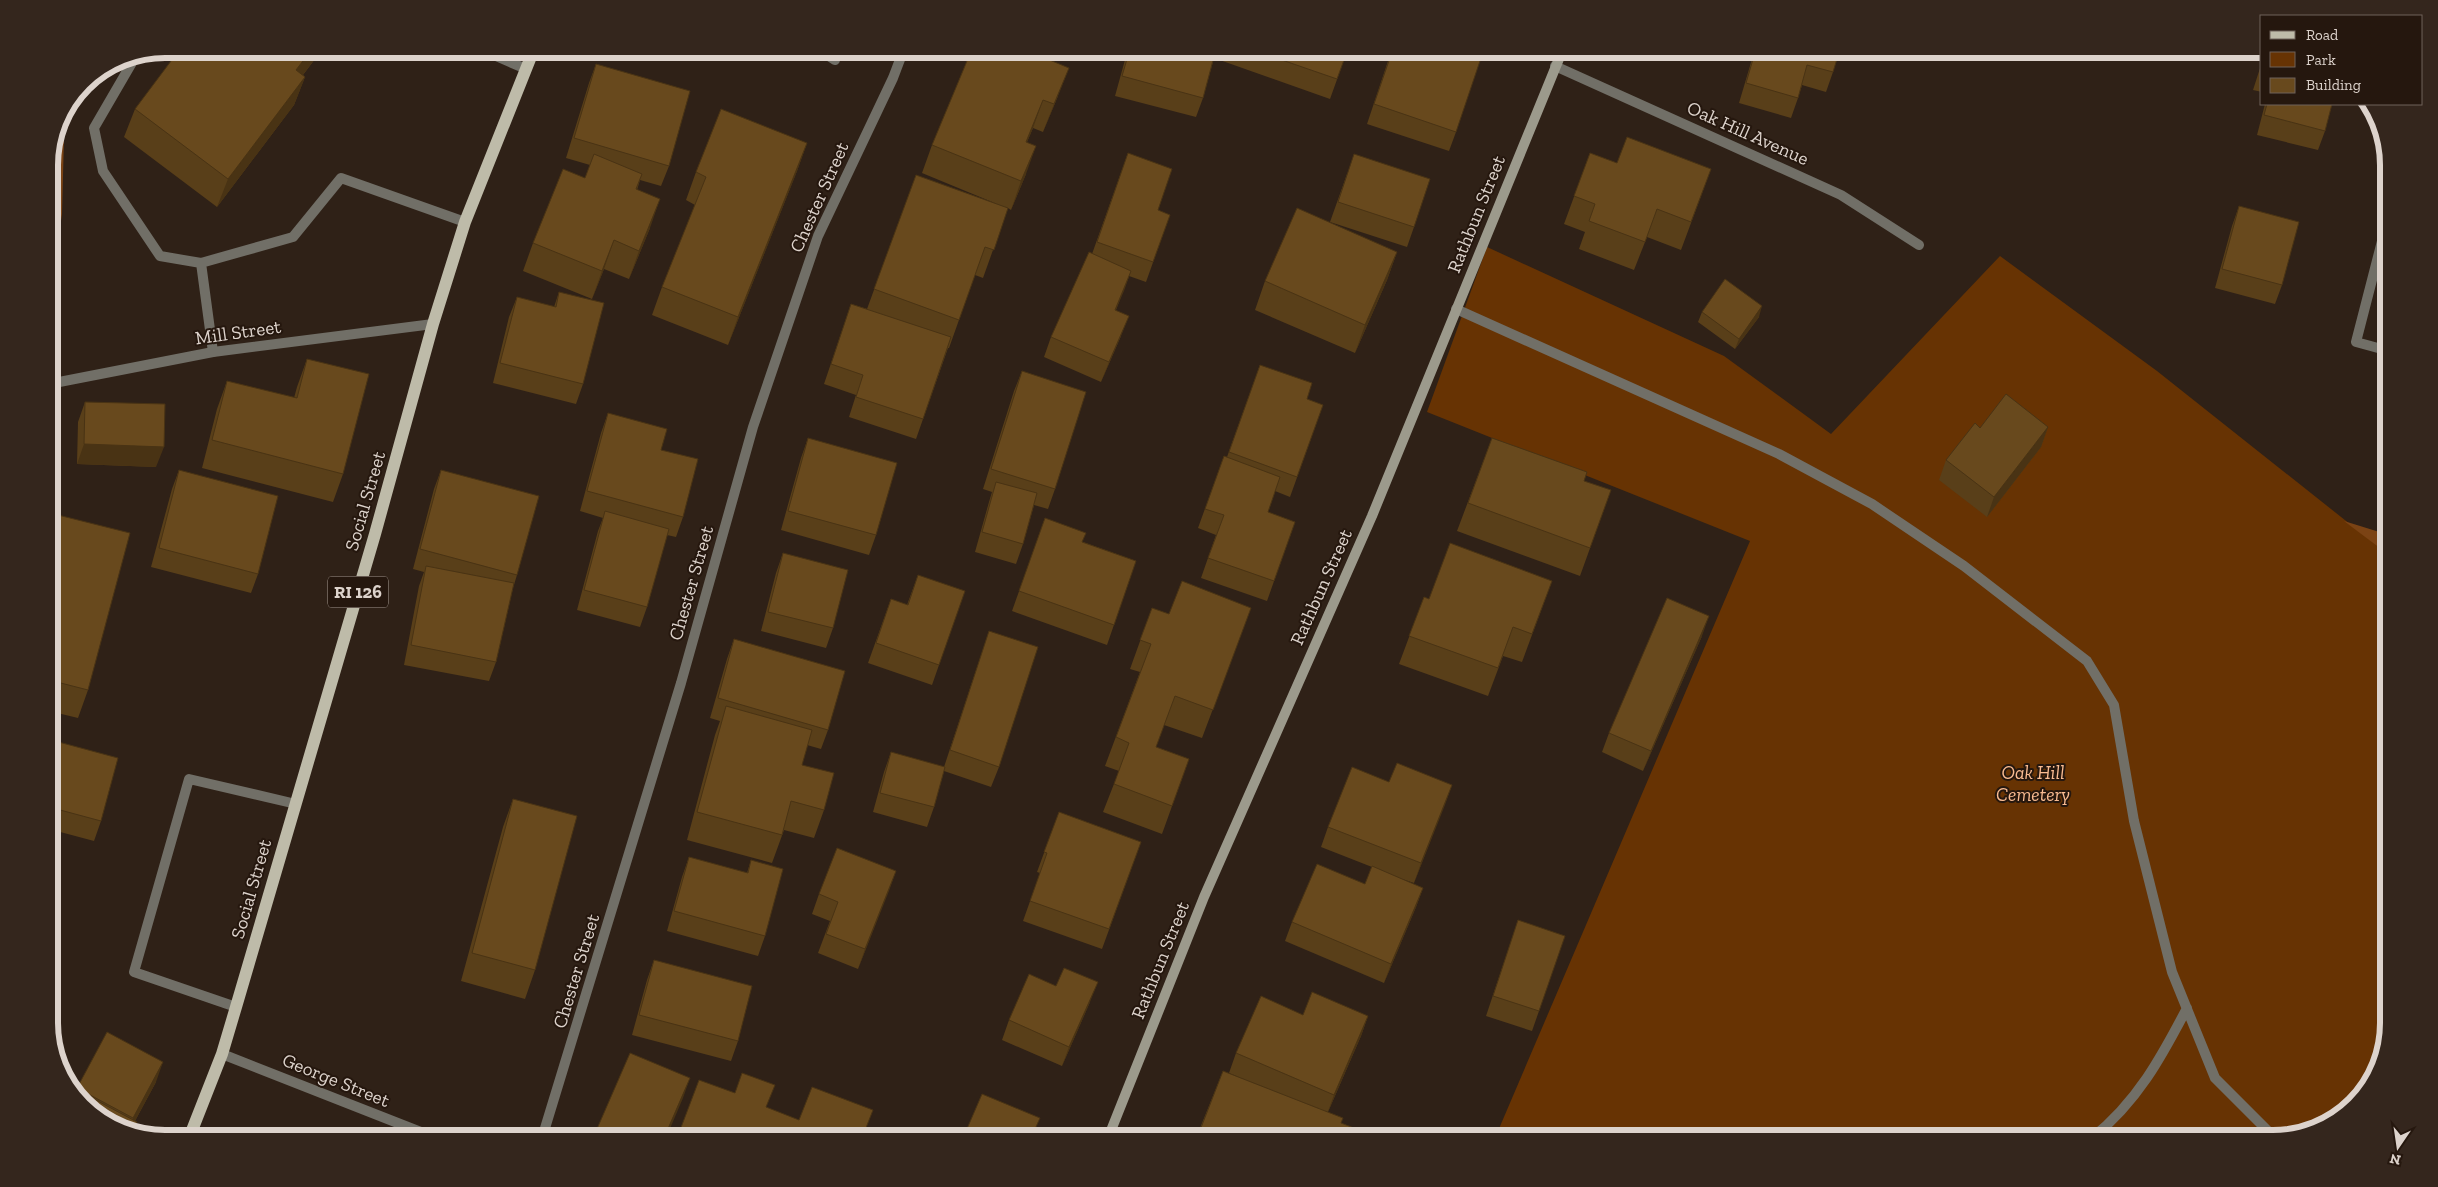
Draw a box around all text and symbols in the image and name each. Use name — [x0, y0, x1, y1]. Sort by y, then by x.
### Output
legend — [2260, 15, 2423, 105]
text: Road — [2306, 26, 2339, 44]
text: Park — [2306, 51, 2336, 69]
text: Building — [2306, 76, 2361, 94]
street label: Oak Hill Avenue — [1684, 96, 1812, 170]
street label: Chester Street — [784, 138, 854, 256]
street label: Rathbun Street — [1442, 152, 1510, 276]
street label: Mill Street — [194, 315, 282, 349]
street label: Social Street — [340, 449, 390, 553]
street label: Chester Street — [664, 523, 718, 643]
street label: Rathbun Street — [1285, 525, 1357, 649]
road number: RI 126 — [328, 576, 388, 608]
park label: Oak Hill Cemetery — [1996, 761, 2070, 806]
street label: Social Street — [226, 837, 276, 941]
street label: Rathbun Street — [1126, 898, 1194, 1022]
street label: Chester Street — [548, 911, 604, 1031]
street label: George Street — [279, 1048, 393, 1112]
north arrow — [2373, 1122, 2423, 1172]
text: N — [2388, 1150, 2402, 1169]

